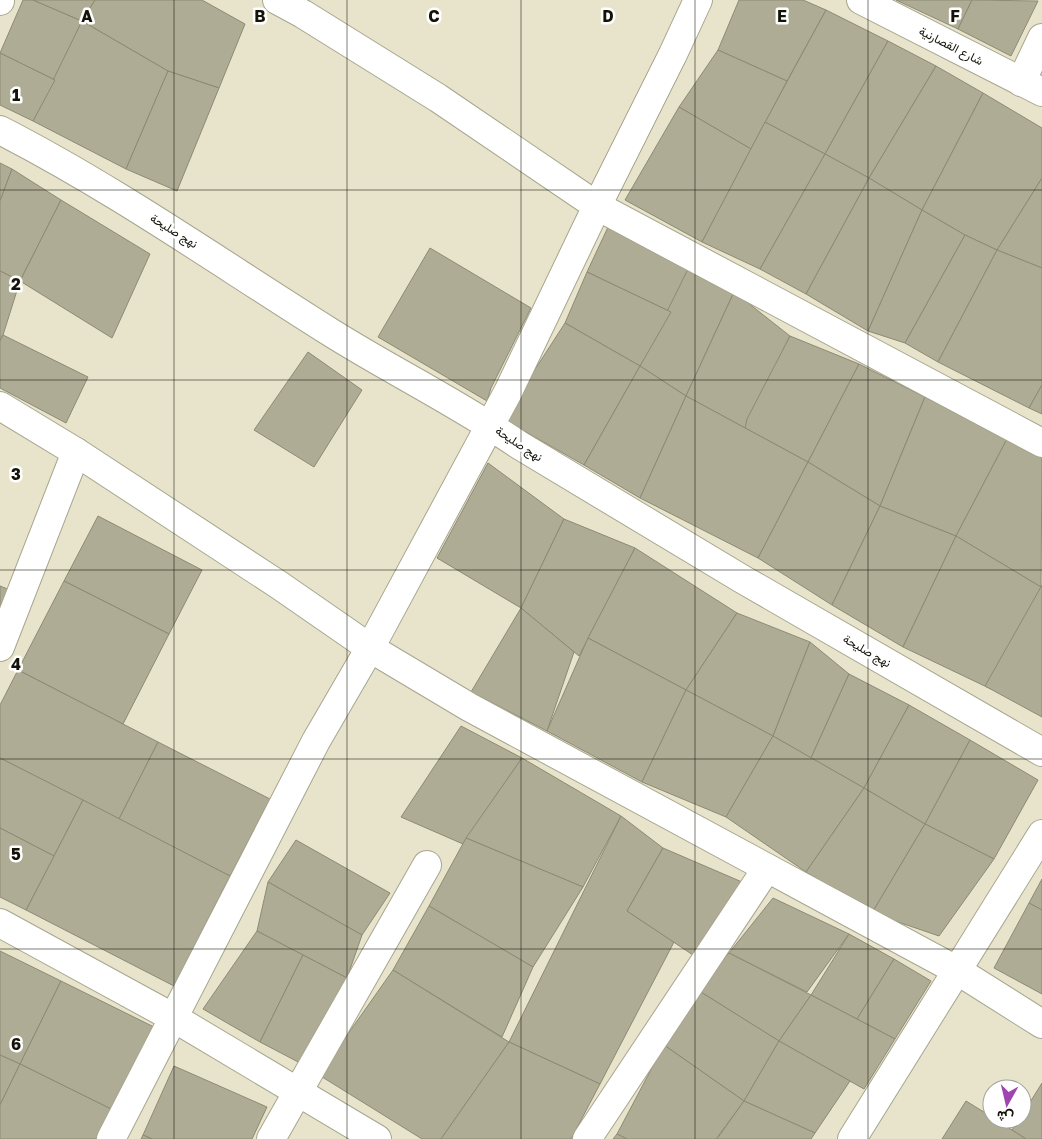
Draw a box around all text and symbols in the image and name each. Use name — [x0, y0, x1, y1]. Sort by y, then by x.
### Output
text: A — [81, 6, 93, 26]
text: B — [254, 6, 266, 26]
text: C — [428, 6, 440, 26]
text: D — [602, 6, 614, 26]
text: E — [777, 6, 787, 26]
text: F — [950, 6, 960, 26]
street label: شارع القصارنية — [916, 23, 986, 70]
text: 1 — [12, 85, 20, 105]
street label: نهج صليحة — [147, 210, 201, 253]
text: 2 — [11, 274, 21, 294]
street label: نهج صليحة — [492, 423, 546, 466]
text: 3 — [11, 464, 21, 484]
street label: نهج صليحة — [839, 631, 894, 672]
text: 4 — [11, 654, 21, 674]
text: 5 — [11, 844, 21, 864]
text: 6 — [11, 1034, 21, 1054]
north arrow — [982, 1079, 1032, 1129]
text: ش — [995, 1107, 1015, 1127]

